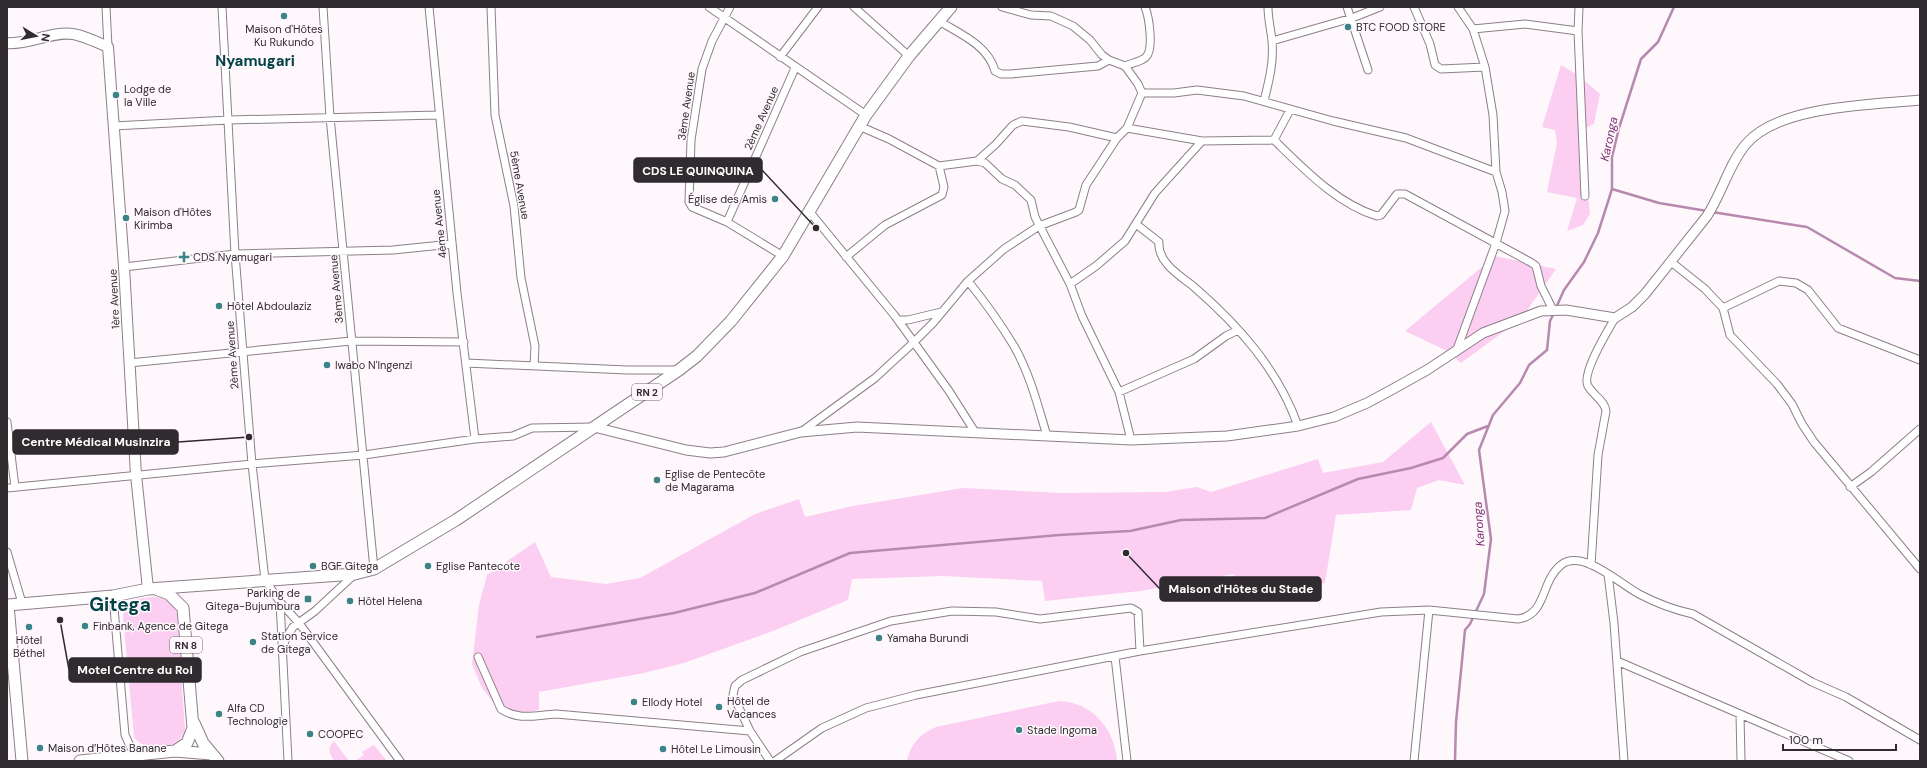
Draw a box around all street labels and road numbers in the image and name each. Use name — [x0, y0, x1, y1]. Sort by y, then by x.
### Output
street label: 3ème Avenue — [674, 71, 698, 141]
street label: 2ème Avenue — [741, 84, 781, 152]
street label: 5ème Avenue — [507, 150, 533, 220]
street label: 4ème Avenue — [428, 189, 450, 259]
street label: 3ème Avenue — [326, 254, 346, 324]
street label: 1ère Avenue — [105, 269, 123, 329]
street label: 2ème Avenue — [223, 320, 241, 390]
road number: RN 2 — [632, 384, 662, 400]
road number: RN 8 — [170, 637, 202, 653]

